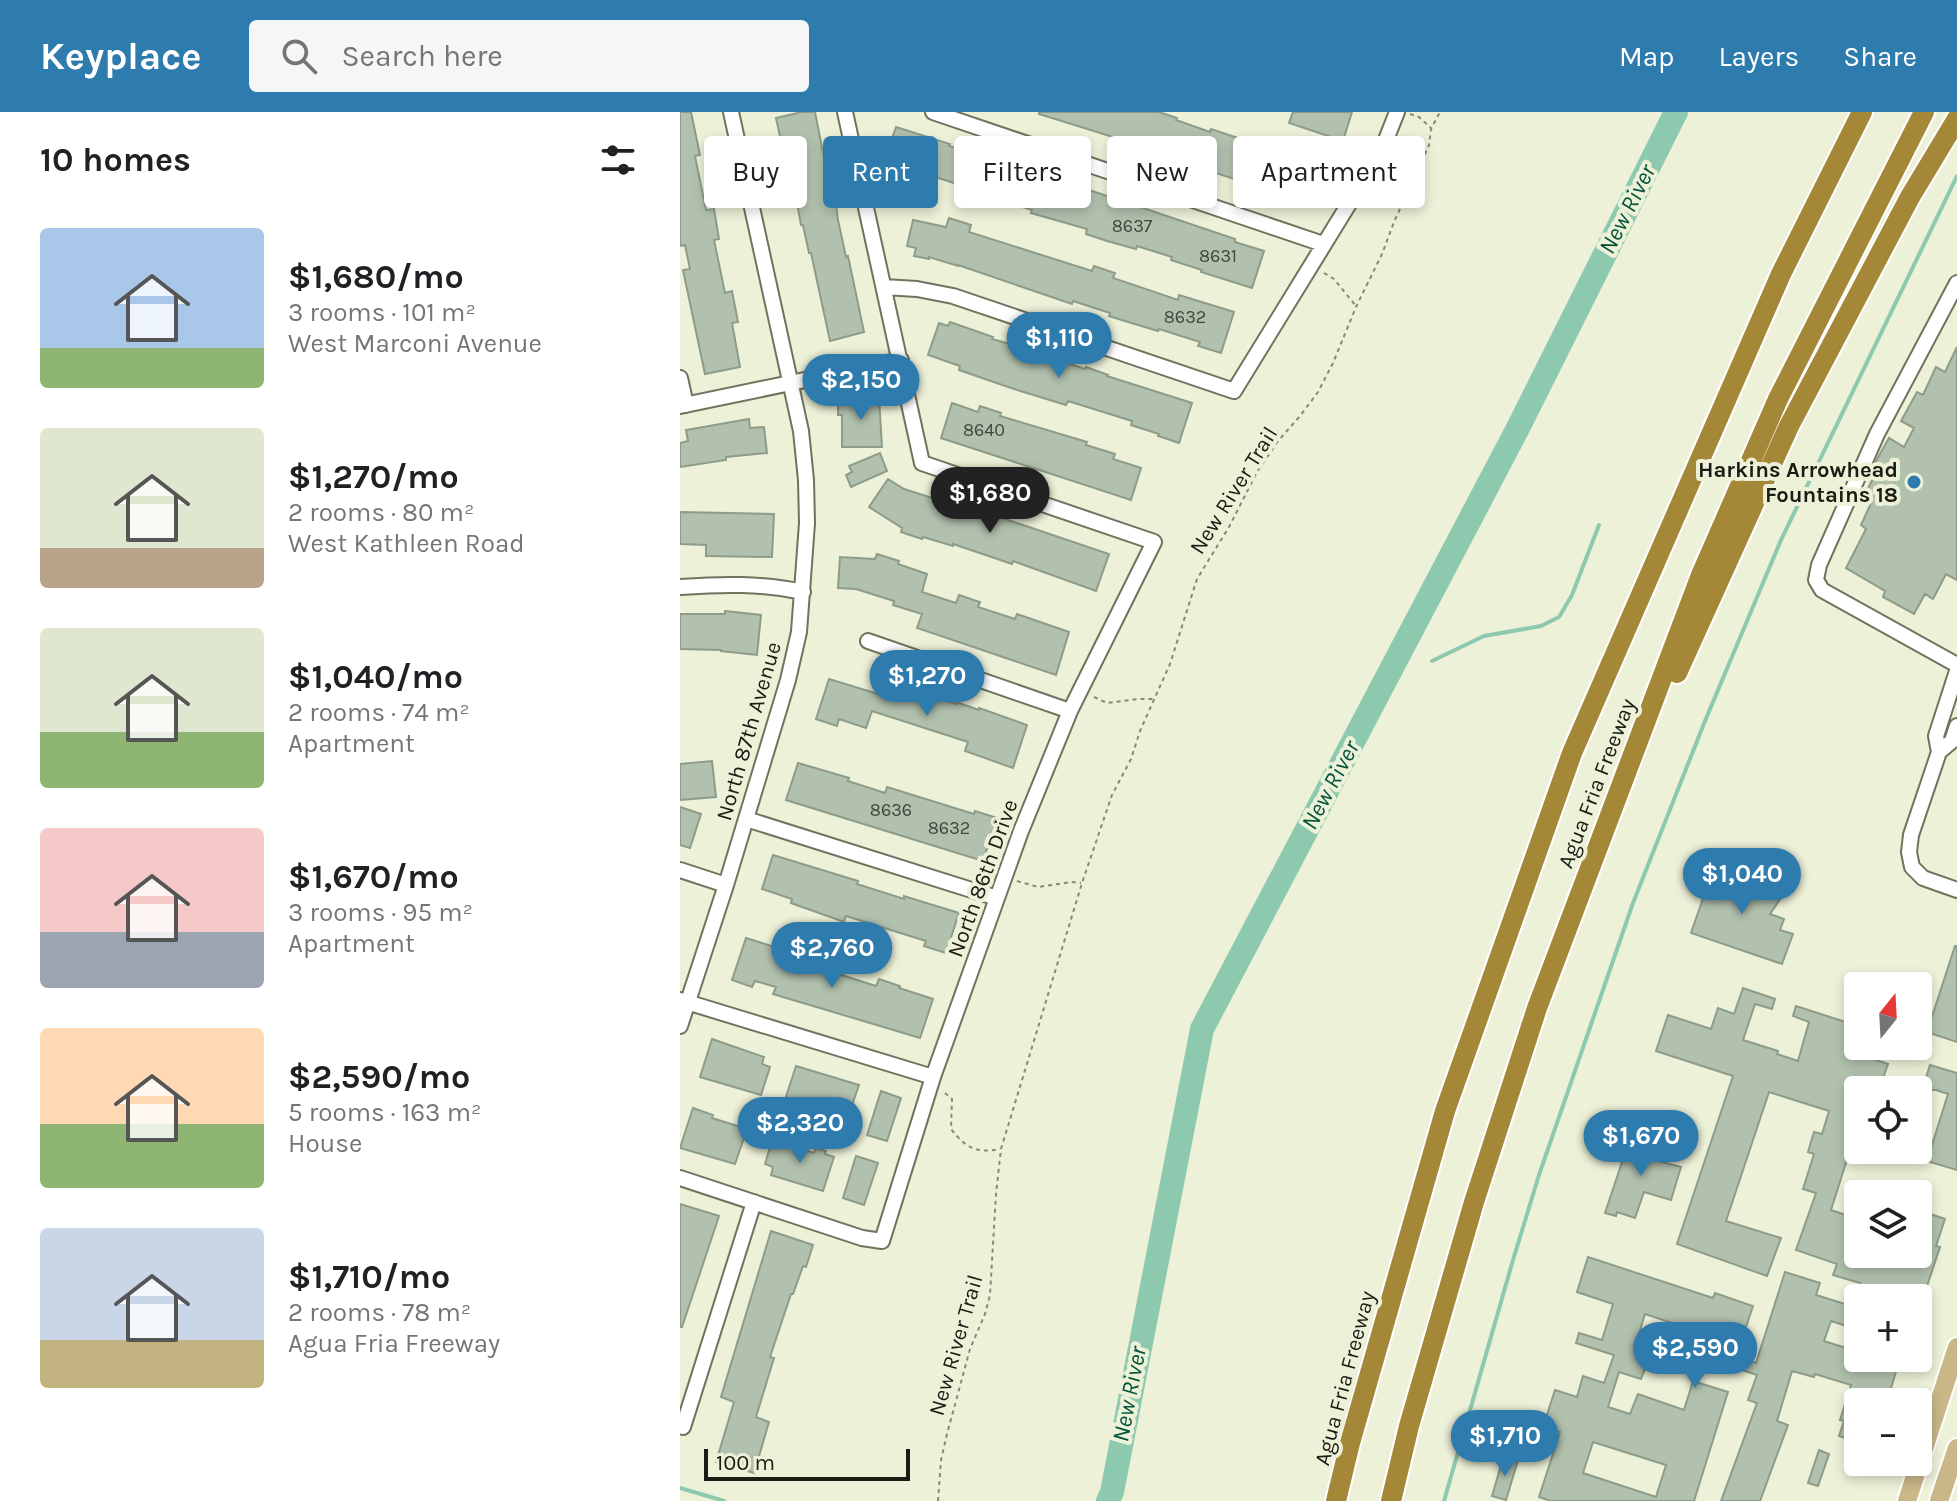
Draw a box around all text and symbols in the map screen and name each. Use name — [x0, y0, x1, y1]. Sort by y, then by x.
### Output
search box — [249, 20, 809, 92]
text: Keyplace — [40, 34, 201, 79]
icon: search — [277, 34, 321, 78]
text: Search here — [341, 38, 503, 74]
text: Map — [1619, 40, 1674, 73]
text: Layers — [1718, 40, 1799, 73]
text: Share — [1843, 40, 1917, 73]
chip: Buy — [704, 136, 807, 208]
chip: Rent — [823, 136, 938, 208]
chip: Filters — [954, 136, 1091, 208]
chip: New — [1107, 136, 1217, 208]
chip: Apartment — [1233, 136, 1425, 208]
icon: filters — [596, 138, 640, 182]
text: 10 homes — [40, 140, 191, 180]
water label: New River — [1593, 159, 1662, 258]
house number: 8637 — [1112, 215, 1153, 237]
house number: 8631 — [1199, 245, 1237, 267]
text: $1,680/mo — [288, 257, 464, 297]
icon: home — [104, 260, 200, 356]
text: 3 rooms · 101 m² — [288, 297, 476, 328]
house number: 8632 — [1164, 306, 1206, 328]
pin: $1,110 — [994, 312, 1124, 380]
text: $1,110 — [1025, 322, 1093, 353]
text: West Marconi Avenue — [288, 328, 542, 359]
pin: $2,150 — [796, 354, 926, 422]
text: $2,150 — [820, 364, 902, 395]
house number: 8640 — [963, 419, 1005, 441]
street label: New River Trail — [1184, 422, 1283, 559]
text: $1,270/mo — [288, 457, 459, 497]
place label: Harkins Arrowhead Fountains 18 — [1698, 457, 1898, 508]
icon: home — [104, 460, 200, 556]
pin: $1,680 — [925, 467, 1055, 535]
marker: Harkins Arrowhead Fountains 18 — [1905, 473, 1923, 491]
text: $1,680 — [949, 477, 1031, 508]
text: 2 rooms · 80 m² — [288, 497, 474, 528]
text: West Kathleen Road — [288, 528, 525, 559]
street label: North 87th Avenue — [711, 639, 787, 824]
pin: $1,270 — [862, 650, 992, 718]
text: $1,040/mo — [288, 657, 463, 697]
icon: home — [104, 660, 200, 756]
text: $1,270 — [888, 660, 966, 691]
street label: Agua Fria Freeway — [1553, 695, 1641, 872]
text: 2 rooms · 74 m² — [288, 697, 470, 728]
text: Apartment — [288, 728, 415, 759]
water label: New River — [1295, 735, 1365, 834]
street label: North 86th Drive — [942, 796, 1024, 961]
house number: 8636 — [870, 799, 912, 821]
house number: 8632 — [928, 817, 970, 839]
pin: $1,040 — [1677, 848, 1807, 916]
text: $1,670/mo — [288, 857, 459, 897]
text: $1,040 — [1701, 858, 1783, 889]
icon: home — [104, 860, 200, 956]
text: 3 rooms · 95 m² — [288, 897, 473, 928]
pin: $2,760 — [767, 922, 897, 990]
text: Apartment — [288, 928, 415, 959]
text: $2,760 — [789, 932, 875, 963]
north arrow — [1844, 972, 1932, 1060]
map controls — [1844, 972, 1932, 1476]
text: $2,590/mo — [288, 1057, 470, 1097]
icon: home — [104, 1060, 200, 1156]
button: locate — [1844, 1076, 1932, 1164]
text: 5 rooms · 163 m² — [288, 1097, 481, 1128]
pin: $2,320 — [735, 1097, 865, 1165]
text: $2,320 — [756, 1107, 844, 1138]
pin: $1,670 — [1576, 1110, 1706, 1178]
text: $1,670 — [1602, 1120, 1680, 1151]
text: House — [288, 1128, 362, 1159]
button: layers — [1844, 1180, 1932, 1268]
text: $1,710/mo — [288, 1257, 450, 1297]
icon: home — [104, 1260, 200, 1356]
street label: New River Trail — [923, 1272, 988, 1419]
button: + — [1844, 1284, 1932, 1372]
street label: Agua Fria Freeway — [1309, 1288, 1381, 1468]
text: 2 rooms · 78 m² — [288, 1297, 471, 1328]
pin: $2,590 — [1630, 1322, 1760, 1390]
text: Agua Fria Freeway — [288, 1328, 500, 1359]
text: $2,590 — [1651, 1332, 1739, 1363]
water label: New River — [1106, 1343, 1152, 1444]
button: − — [1844, 1388, 1932, 1476]
pin: $1,710 — [1440, 1410, 1570, 1478]
text: $1,710 — [1469, 1420, 1541, 1451]
scale bar — [704, 1445, 910, 1481]
text: 100 m — [716, 1450, 775, 1476]

